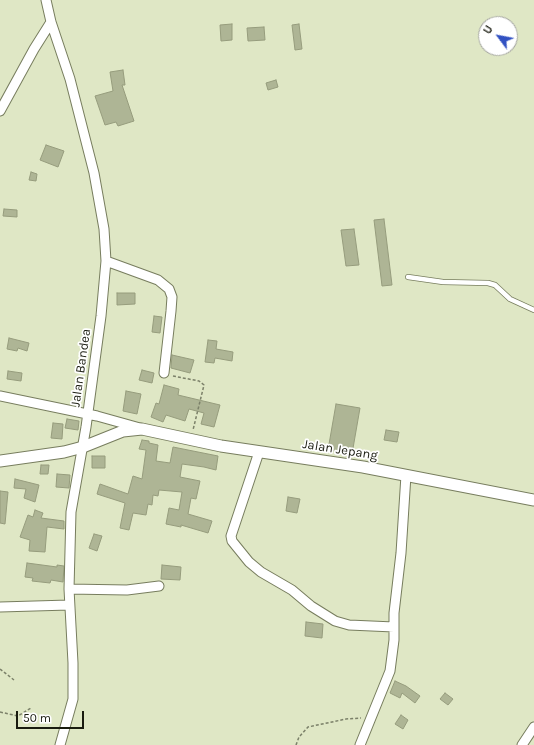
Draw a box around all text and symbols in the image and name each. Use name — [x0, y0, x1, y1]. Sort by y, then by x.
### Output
north arrow — [478, 16, 518, 56]
text: U — [481, 23, 496, 37]
street label: Jalan Bandea — [68, 328, 94, 408]
street label: Jalan Jepang — [301, 436, 379, 464]
scale bar — [18, 703, 86, 729]
text: 50 m — [23, 711, 51, 725]

